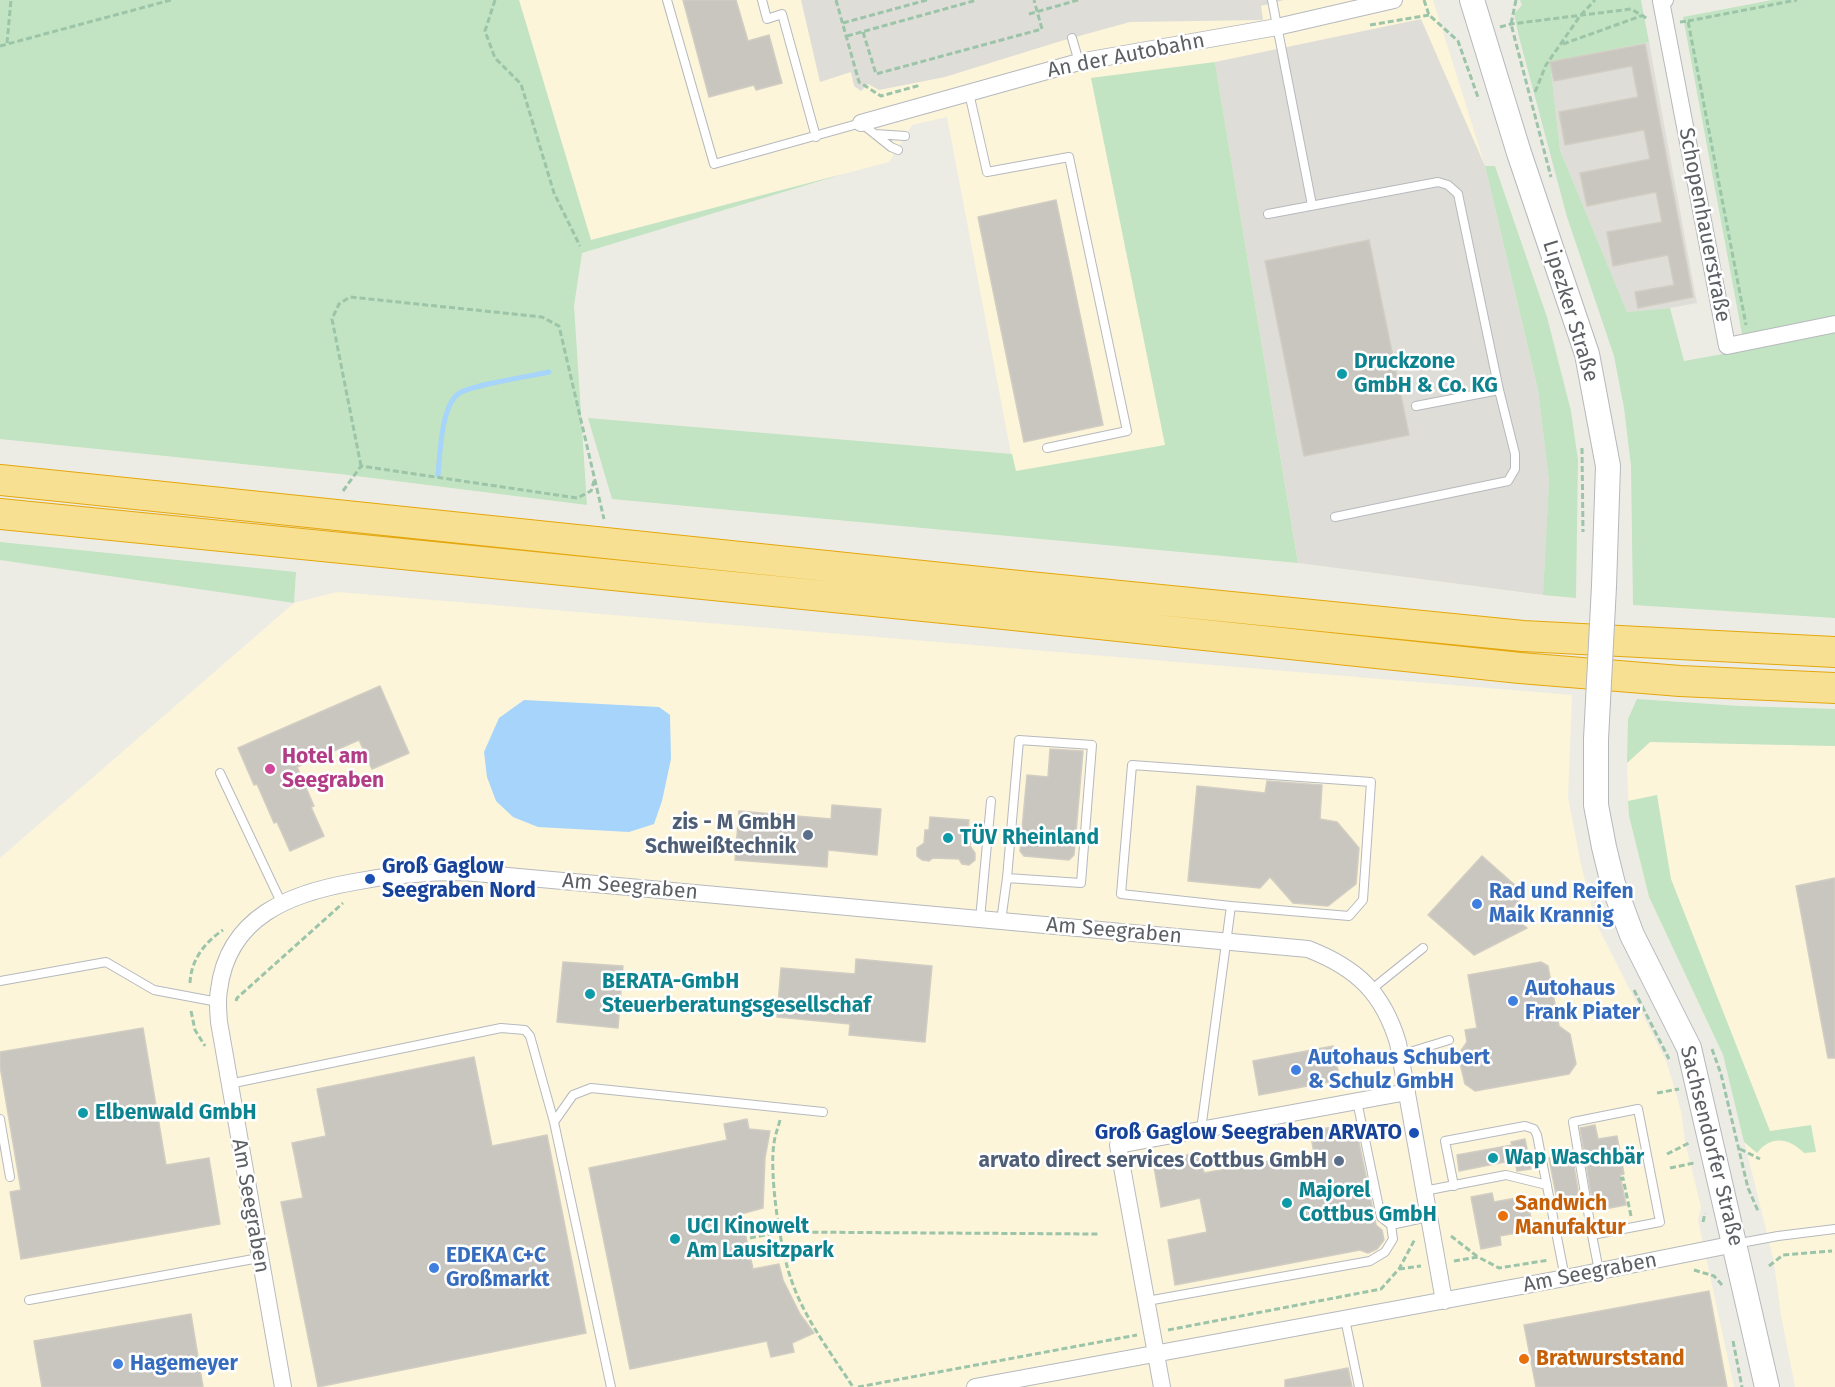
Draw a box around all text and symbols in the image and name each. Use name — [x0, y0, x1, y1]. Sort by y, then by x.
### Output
street label: An der Autobahn — [1045, 28, 1207, 84]
street label: Schopenhauerstraße — [1673, 126, 1735, 324]
street label: Lipezker Straße — [1537, 237, 1603, 385]
place label: Druckzone GmbH & Co. KG — [1354, 349, 1498, 399]
marker: Druckzone GmbH & Co. KG — [1335, 367, 1349, 381]
place label: Hotel am Seegraben — [282, 744, 384, 794]
marker: Hotel am Seegraben — [263, 762, 277, 776]
place label: zis - M GmbH Schweißtechnik — [645, 810, 796, 860]
place label: TÜV Rheinland — [960, 825, 1099, 851]
marker: zis - M GmbH Schweißtechnik — [801, 828, 815, 842]
marker: TÜV Rheinland — [941, 831, 955, 845]
place label: Groß Gaglow Seegraben Nord — [382, 854, 536, 904]
street label: Am Seegraben — [561, 869, 699, 905]
marker: Groß Gaglow Seegraben Nord — [363, 872, 377, 886]
place label: Rad und Reifen Maik Krannig — [1489, 879, 1634, 929]
marker: Rad und Reifen Maik Krannig — [1470, 897, 1484, 911]
street label: Am Seegraben — [1045, 913, 1183, 949]
place label: BERATA-GmbH Steuerberatungsgesellschaf — [602, 969, 871, 1019]
place label: Autohaus Frank Piater — [1525, 976, 1640, 1026]
marker: BERATA-GmbH Steuerberatungsgesellschaf — [583, 987, 597, 1001]
marker: Autohaus Frank Piater — [1506, 994, 1520, 1008]
street label: Sachsendorfer Straße — [1674, 1043, 1748, 1249]
place label: Autohaus Schubert & Schulz GmbH — [1308, 1045, 1490, 1095]
marker: Autohaus Schubert & Schulz GmbH — [1289, 1063, 1303, 1077]
place label: Elbenwald GmbH — [95, 1100, 257, 1126]
marker: Elbenwald GmbH — [76, 1106, 90, 1120]
place label: Groß Gaglow Seegraben ARVATO — [1095, 1120, 1402, 1146]
marker: Groß Gaglow Seegraben ARVATO — [1407, 1126, 1421, 1140]
street label: Am Seegraben — [226, 1137, 274, 1275]
place label: Wap Waschbär — [1505, 1145, 1644, 1171]
place label: arvato direct services Cottbus GmbH — [978, 1148, 1327, 1174]
marker: Wap Waschbär — [1486, 1151, 1500, 1165]
marker: arvato direct services Cottbus GmbH — [1332, 1154, 1346, 1168]
place label: Majorel Cottbus GmbH — [1299, 1178, 1437, 1228]
place label: Sandwich Manufaktur — [1515, 1191, 1626, 1241]
marker: Majorel Cottbus GmbH — [1280, 1196, 1294, 1210]
marker: Sandwich Manufaktur — [1496, 1209, 1510, 1223]
place label: UCI Kinowelt Am Lausitzpark — [687, 1214, 834, 1264]
marker: UCI Kinowelt Am Lausitzpark — [668, 1232, 682, 1246]
place label: EDEKA C+C Großmarkt — [446, 1243, 550, 1293]
street label: Am Seegraben — [1521, 1248, 1659, 1298]
marker: EDEKA C+C Großmarkt — [427, 1261, 441, 1275]
place label: Bratwurststand — [1536, 1346, 1685, 1372]
place label: Hagemeyer — [130, 1351, 238, 1377]
marker: Bratwurststand — [1517, 1352, 1531, 1366]
marker: Hagemeyer — [111, 1357, 125, 1371]

